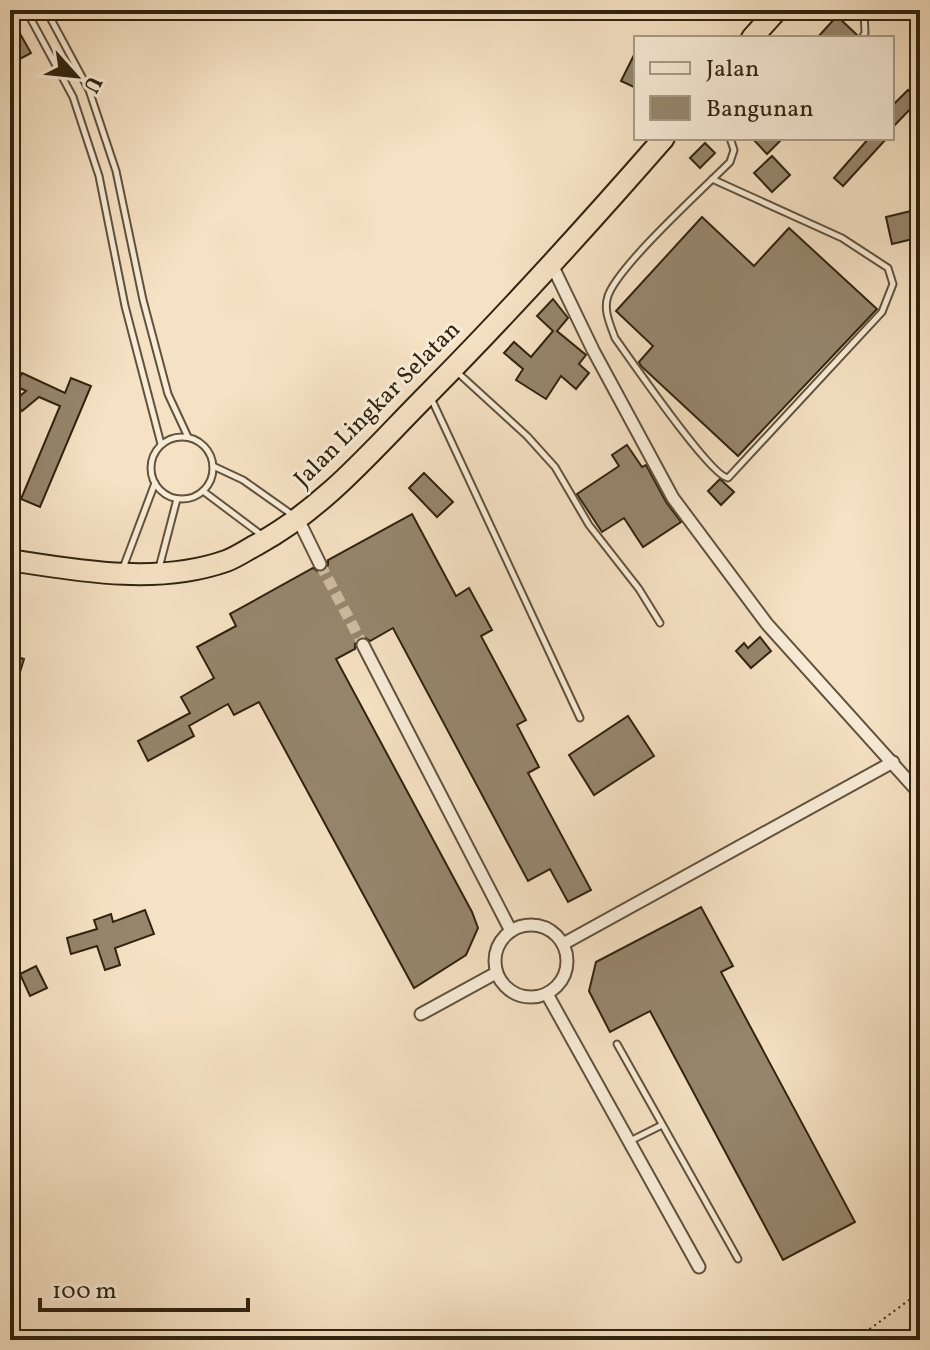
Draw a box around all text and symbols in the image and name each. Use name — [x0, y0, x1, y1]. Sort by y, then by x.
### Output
north arrow — [36, 36, 116, 116]
legend — [634, 36, 894, 140]
text: Jalan — [706, 53, 759, 87]
text: U — [74, 70, 109, 98]
text: Bangunan — [706, 93, 814, 127]
street label: Jalan Lingkar Selatan — [287, 314, 469, 496]
scale bar — [40, 1262, 248, 1312]
text: 100 m — [52, 1275, 117, 1309]

